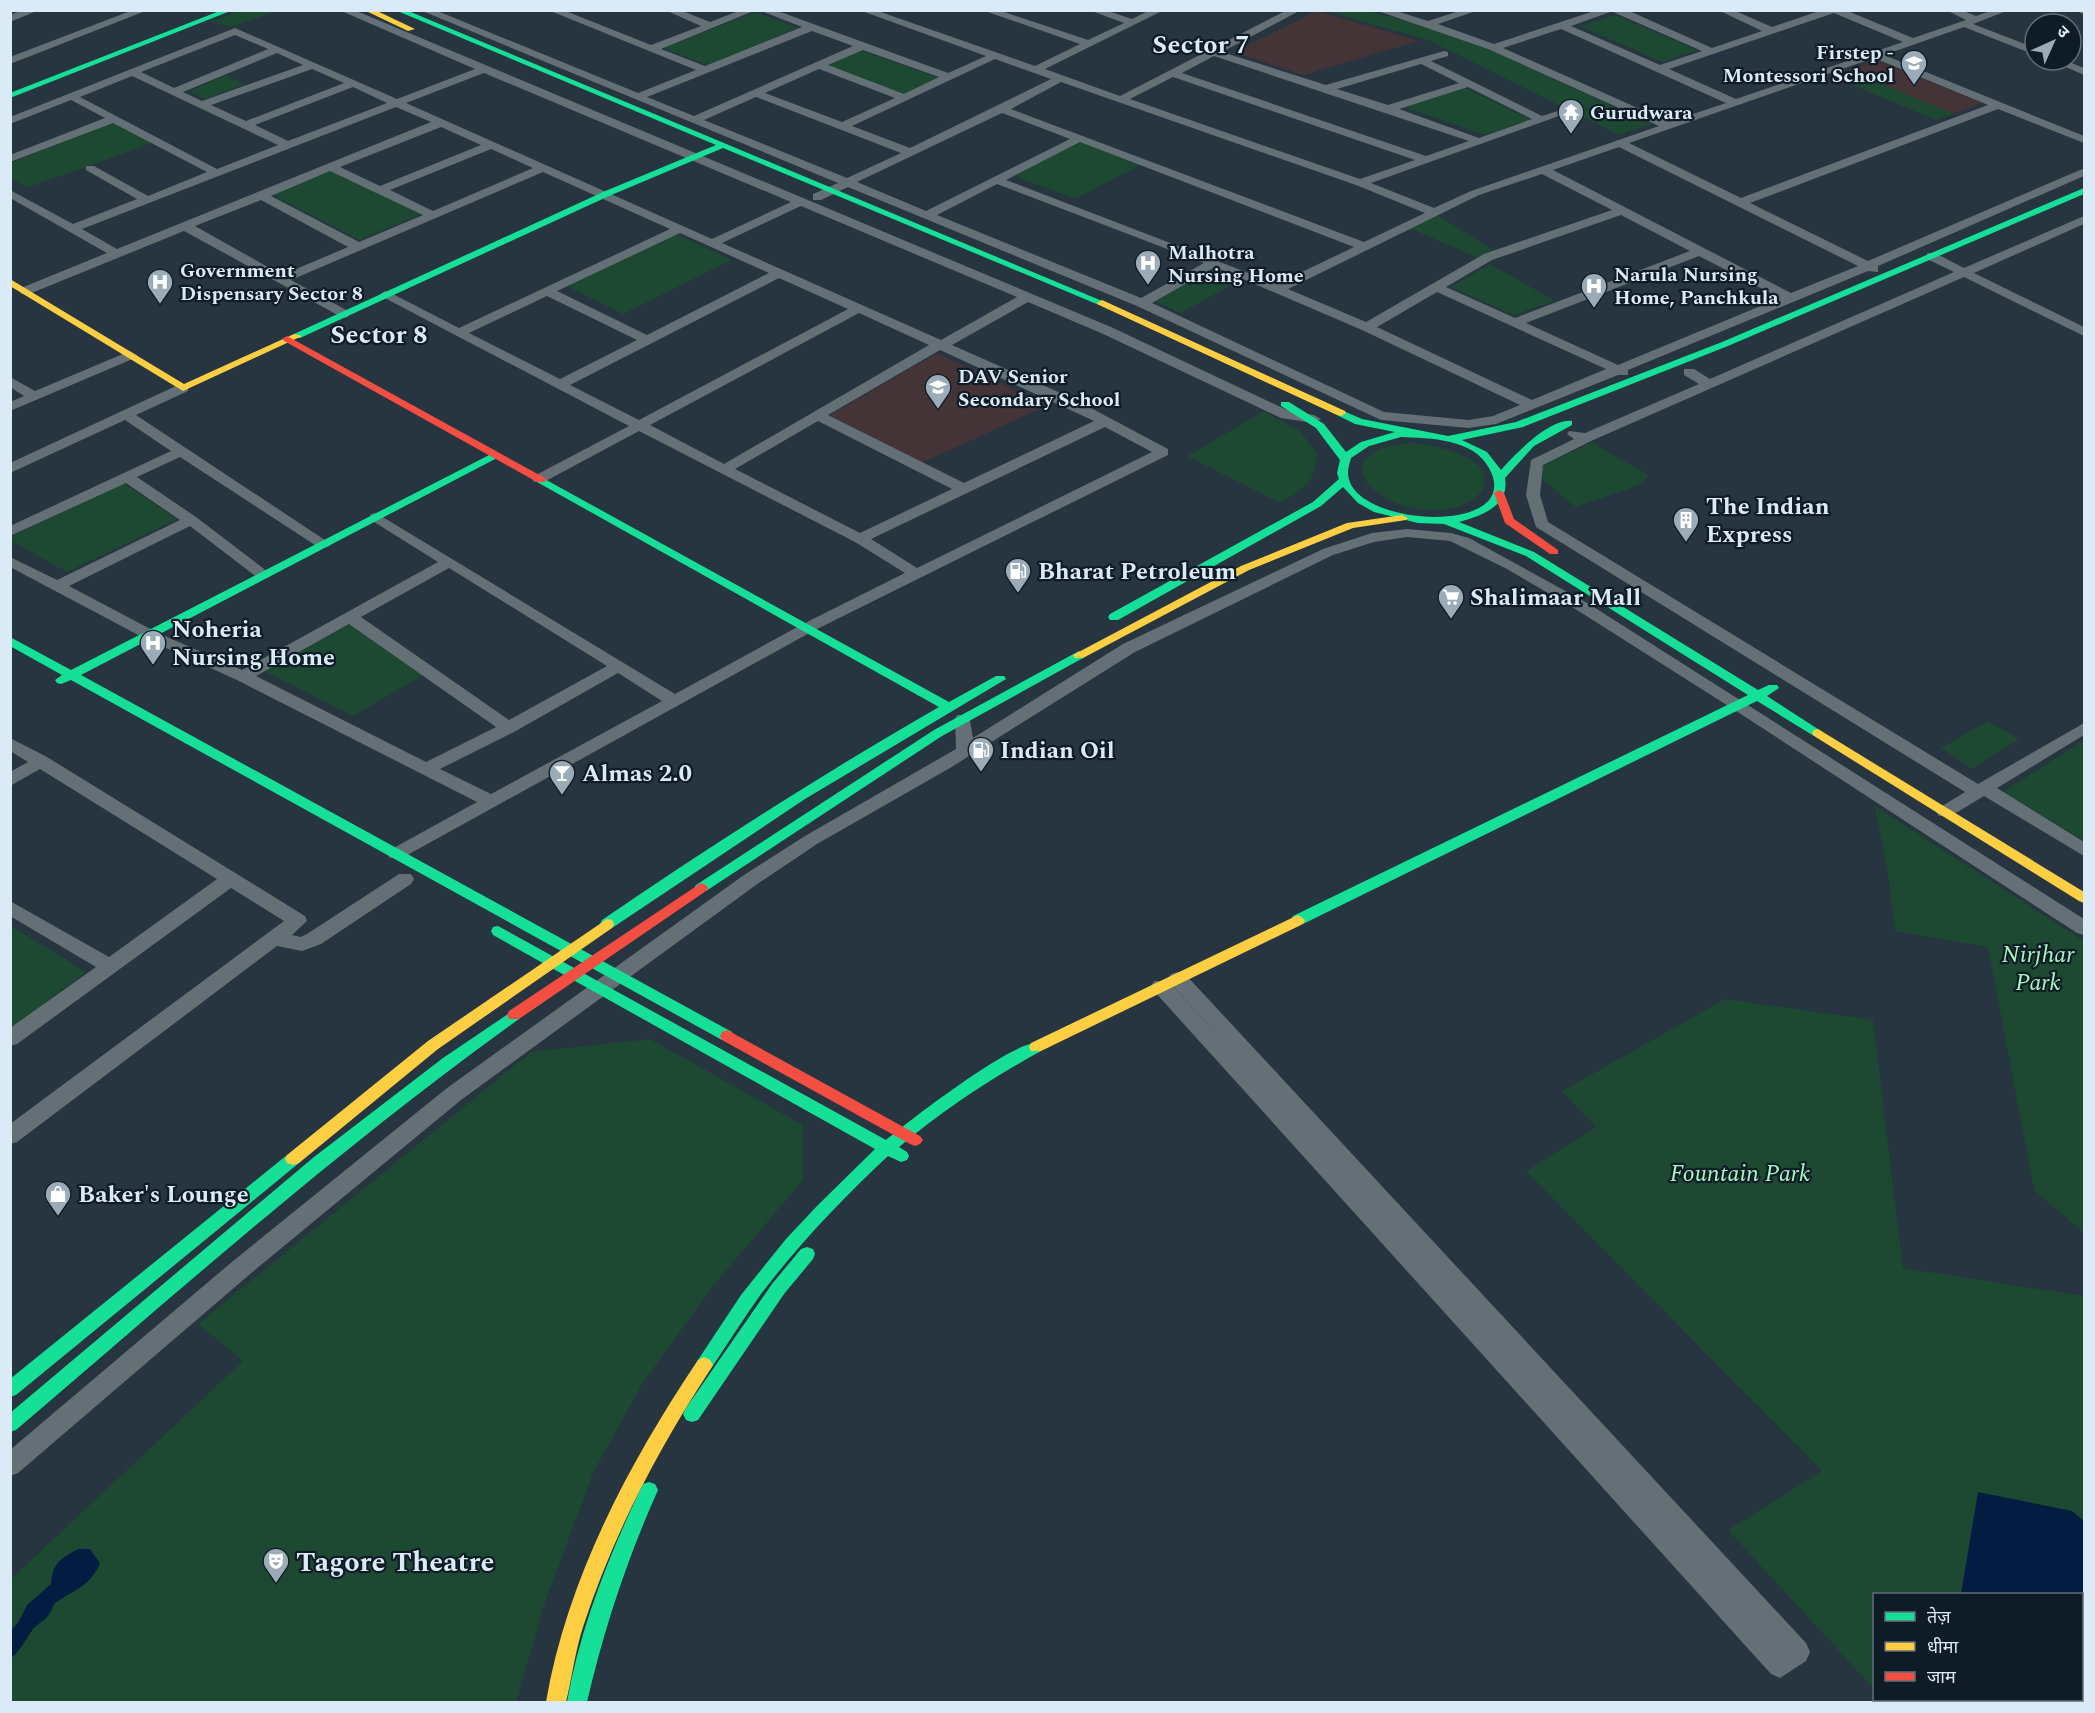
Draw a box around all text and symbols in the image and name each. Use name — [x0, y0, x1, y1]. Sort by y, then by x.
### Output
north arrow — [2023, 12, 2083, 72]
text: उ — [2051, 20, 2075, 44]
district label: Sector 7 — [1152, 25, 1250, 65]
place label: Firstep - Montessori School — [1723, 38, 1894, 91]
school or university icon: Firstep - Montessori School — [1899, 48, 1929, 86]
temple icon: Gurudwara — [1556, 97, 1586, 135]
place label: Gurudwara — [1590, 98, 1693, 128]
place label: Malhotra Nursing Home — [1168, 238, 1304, 291]
hospital icon: Malhotra Nursing Home — [1133, 248, 1163, 286]
place label: Government Dispensary Sector 8 — [180, 256, 363, 309]
place label: Narula Nursing Home, Panchkula — [1614, 260, 1779, 313]
hospital icon: Government Dispensary Sector 8 — [145, 267, 175, 305]
hospital icon: Narula Nursing Home, Panchkula — [1579, 271, 1609, 309]
district label: Sector 8 — [330, 315, 428, 355]
place label: DAV Senior Secondary School — [958, 362, 1120, 415]
school or university icon: DAV Senior Secondary School — [923, 372, 953, 410]
place label: The Indian Express — [1706, 489, 1830, 553]
building icon: The Indian Express — [1671, 505, 1701, 543]
place label: Bharat Petroleum — [1038, 554, 1236, 590]
fuel station icon: Bharat Petroleum — [1003, 556, 1033, 594]
place label: Shalimaar Mall — [1470, 580, 1641, 616]
supermarket icon: Shalimaar Mall — [1436, 582, 1466, 620]
place label: Noheria Nursing Home — [172, 612, 335, 676]
hospital icon: Noheria Nursing Home — [138, 628, 168, 666]
place label: Indian Oil — [1000, 733, 1115, 769]
fuel station icon: Indian Oil — [966, 735, 996, 773]
place label: Almas 2.0 — [582, 756, 692, 792]
bar icon: Almas 2.0 — [547, 758, 577, 796]
park label: Nirjhar Park — [2001, 937, 2075, 1001]
park label: Fountain Park — [1670, 1156, 1810, 1192]
place label: Baker's Lounge — [78, 1177, 249, 1213]
shop icon: Baker's Lounge — [43, 1179, 73, 1217]
place label: Tagore Theatre — [296, 1541, 494, 1584]
theatre icon: Tagore Theatre — [261, 1546, 291, 1584]
legend — [1873, 1593, 2083, 1701]
text: तेज़ — [1927, 1604, 1951, 1631]
text: धीमा — [1927, 1634, 1958, 1661]
text: जाम — [1927, 1664, 1957, 1691]

